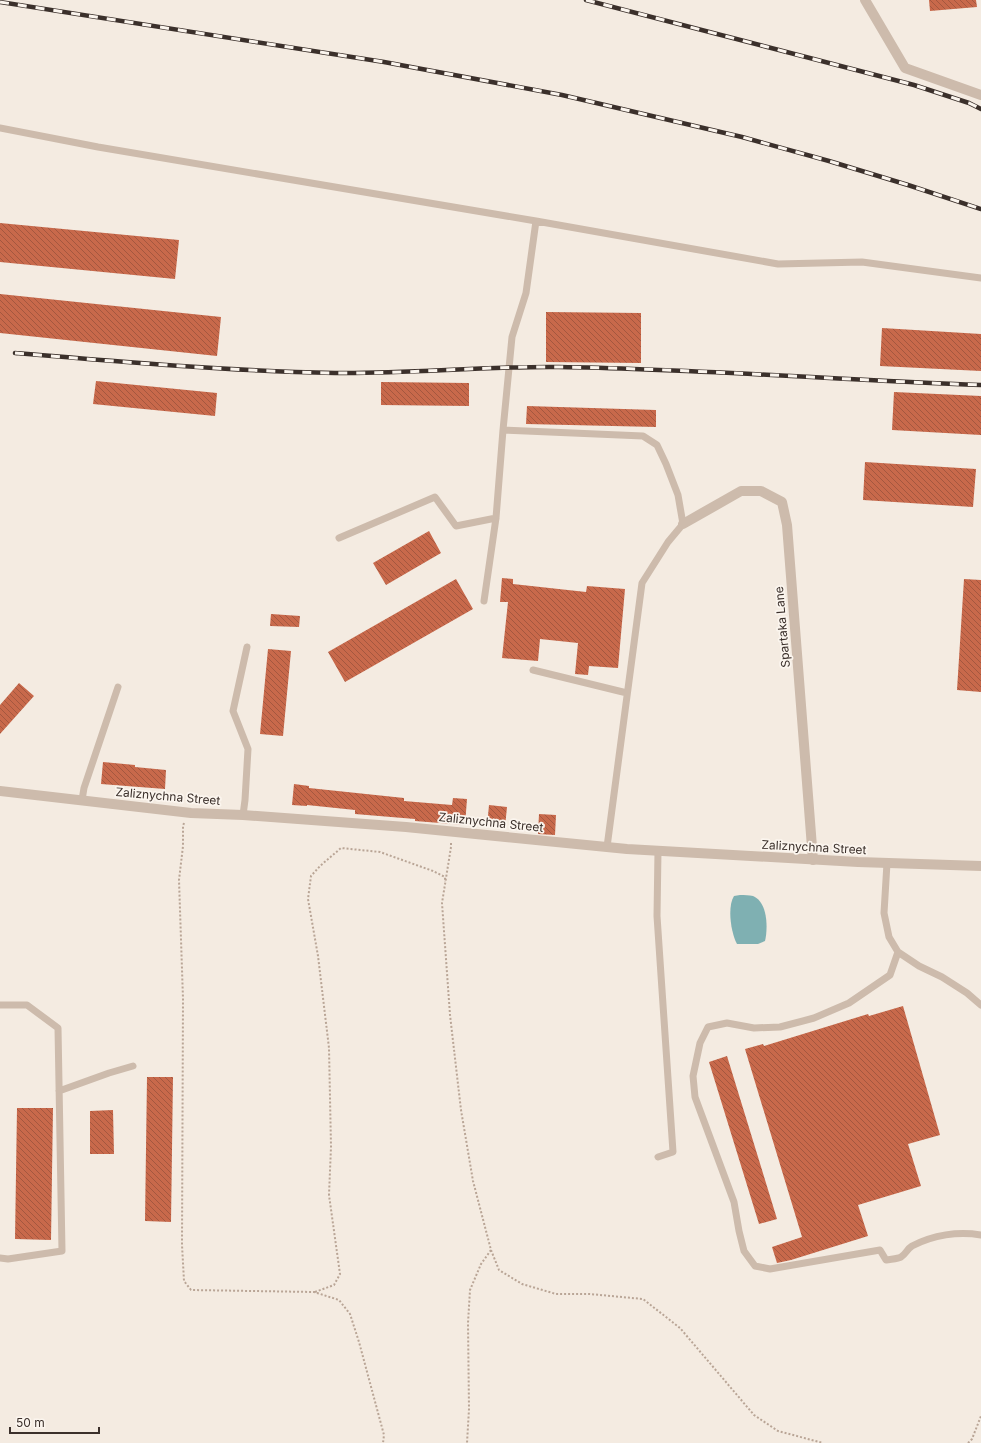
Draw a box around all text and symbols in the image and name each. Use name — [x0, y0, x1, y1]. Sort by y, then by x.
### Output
street label: Spartaka Lane — [771, 586, 793, 668]
street label: Zaliznychna Street — [115, 784, 221, 808]
street label: Zaliznychna Street — [438, 809, 544, 835]
street label: Zaliznychna Street — [761, 837, 867, 857]
scale bar — [10, 1409, 99, 1435]
text: 50 m — [16, 1415, 45, 1430]

